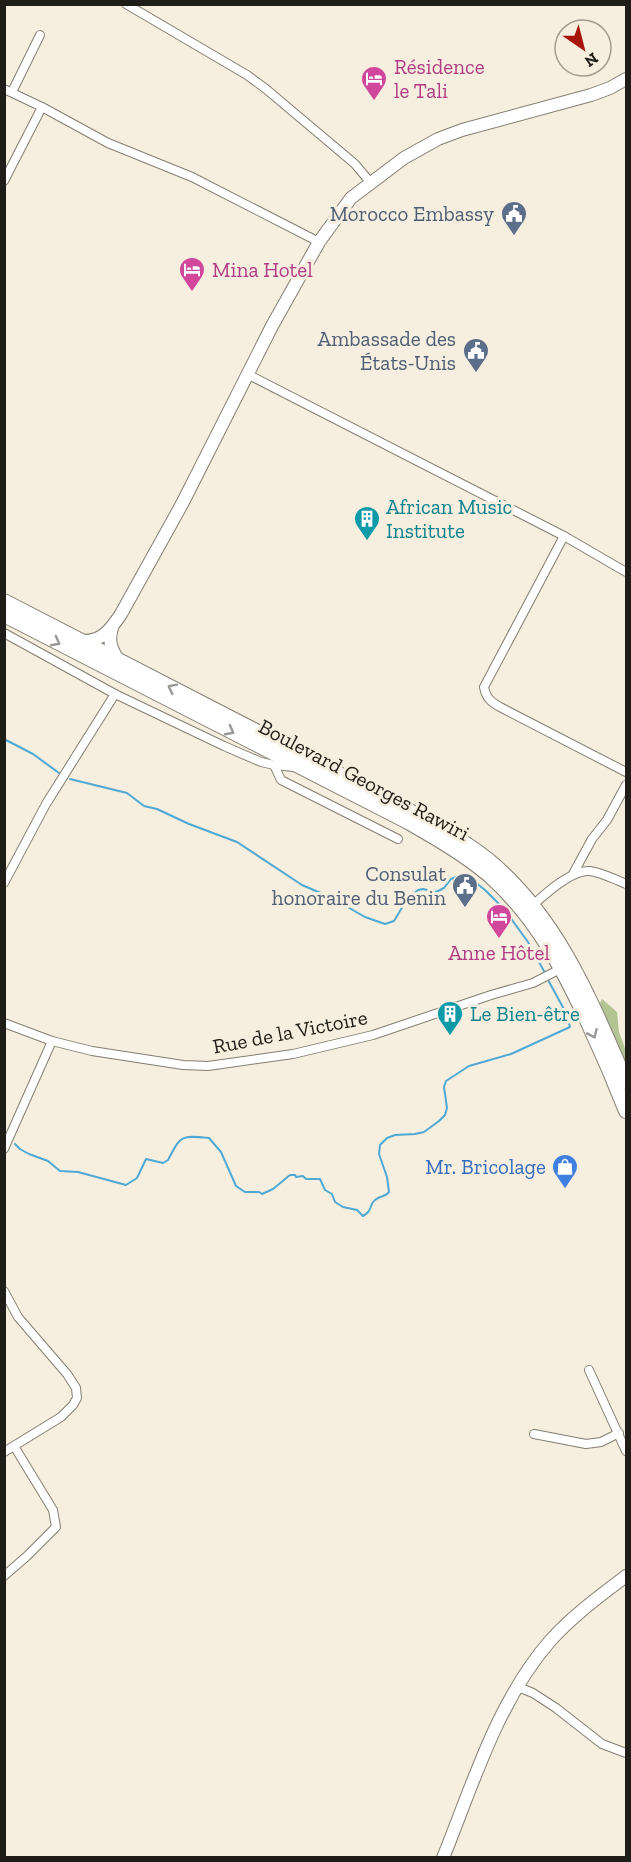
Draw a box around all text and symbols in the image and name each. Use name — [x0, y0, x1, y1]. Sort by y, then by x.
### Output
north arrow — [553, 18, 613, 78]
text: N — [581, 49, 602, 71]
place label: Résidence le Tali — [394, 54, 485, 103]
hotel icon: Résidence le Tali — [359, 64, 389, 102]
public building icon: Morocco Embassy — [499, 199, 529, 237]
place label: Morocco Embassy — [330, 201, 494, 226]
hotel icon: Mina Hotel — [177, 255, 207, 293]
place label: Mina Hotel — [212, 257, 313, 282]
place label: Ambassade des États-Unis — [318, 326, 456, 375]
public building icon: Ambassade des États-Unis — [461, 336, 491, 374]
place label: African Music Institute — [386, 494, 512, 543]
building icon: African Music Institute — [352, 504, 382, 542]
one-way arrow — [50, 635, 61, 646]
one-way arrow — [167, 683, 178, 695]
street label: Boulevard Georges Rawiri — [255, 713, 474, 846]
one-way arrow — [223, 724, 234, 735]
place label: Consulat honoraire du Benin — [272, 861, 446, 910]
public building icon: Consulat honoraire du Benin — [450, 871, 480, 909]
hotel icon: Anne Hôtel — [484, 902, 514, 940]
place label: Anne Hôtel — [448, 940, 550, 965]
building icon: Le Bien-être — [435, 999, 465, 1037]
place label: Le Bien-être — [470, 1001, 580, 1026]
street label: Rue de la Victoire — [210, 1004, 370, 1059]
one-way arrow — [586, 1028, 598, 1039]
shop icon: Mr. Bricolage — [550, 1152, 580, 1190]
place label: Mr. Bricolage — [425, 1154, 546, 1179]

